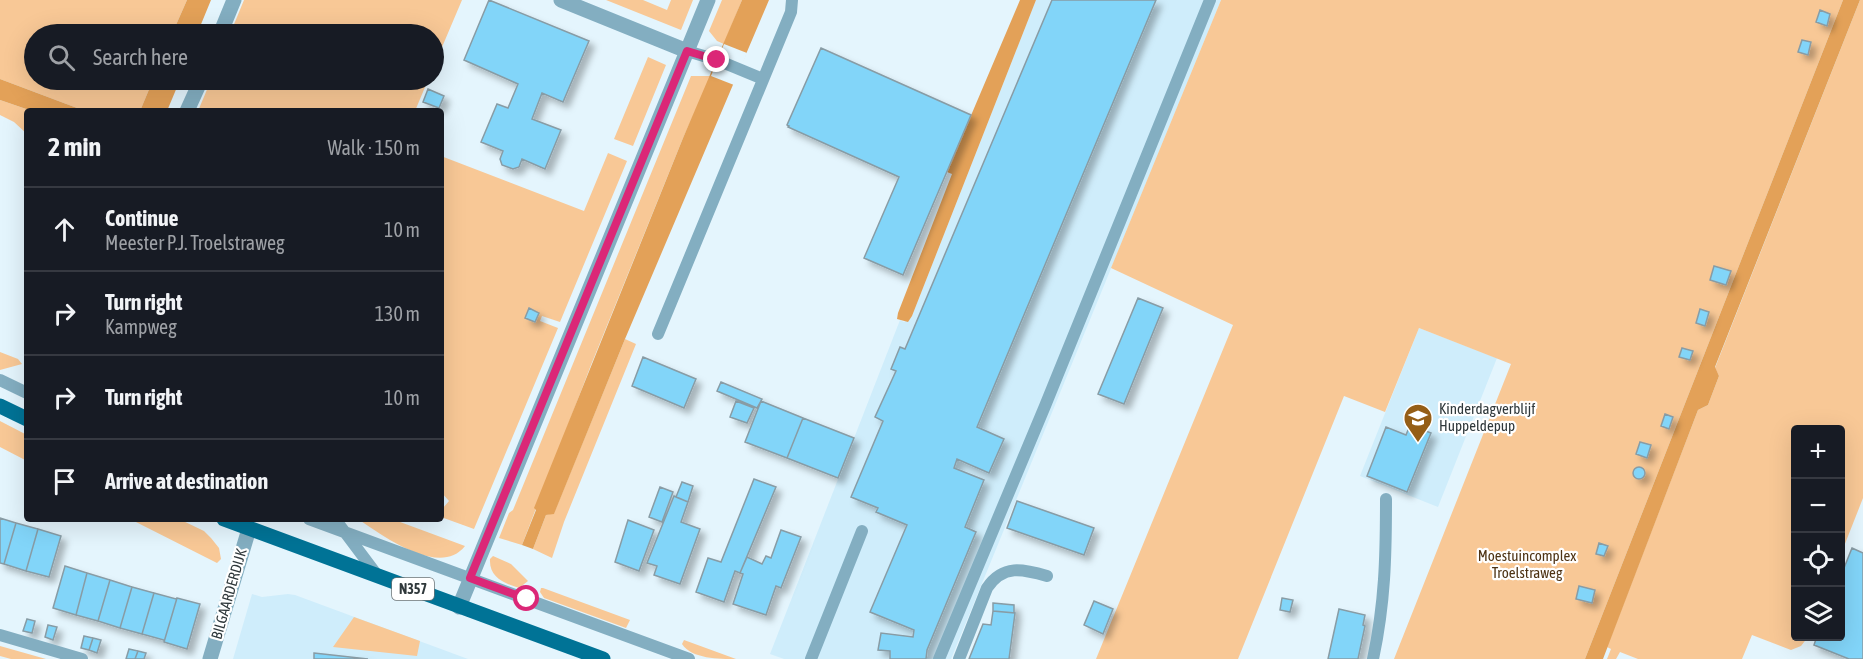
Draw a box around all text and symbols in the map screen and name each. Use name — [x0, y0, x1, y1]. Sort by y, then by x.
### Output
search box — [24, 24, 444, 90]
icon: search — [45, 41, 78, 74]
text: Search here — [93, 44, 188, 70]
route end — [703, 46, 729, 72]
text: 2 min — [48, 132, 101, 162]
text: Walk · 150 m — [328, 136, 420, 159]
text: Continue — [105, 205, 179, 231]
icon: ahead — [48, 213, 81, 246]
text: 10 m — [384, 218, 420, 241]
text: Meester P.J. Troelstraweg — [105, 231, 285, 254]
text: Turn right — [105, 289, 182, 315]
icon: right — [48, 297, 81, 330]
text: 130 m — [375, 302, 420, 325]
text: Kampweg — [105, 315, 177, 338]
icon: right — [48, 381, 81, 414]
text: Turn right — [105, 384, 182, 410]
text: 10 m — [384, 386, 420, 409]
place label: Kinderdagverblijf Huppeldepup — [1439, 400, 1535, 434]
school or university icon: Kinderdagverblijf Huppeldepup — [1402, 402, 1434, 444]
map controls — [1791, 425, 1845, 641]
button: + — [1791, 425, 1845, 479]
icon: arrive — [48, 465, 81, 498]
text: Arrive at destination — [105, 468, 268, 494]
button: − — [1791, 479, 1845, 533]
button: locate — [1791, 533, 1845, 587]
street label: BILGAARDERDIJK — [207, 546, 250, 641]
park label: Moestuincomplex Troelstraweg — [1478, 547, 1576, 581]
road number: N357 — [392, 578, 434, 600]
route start — [513, 585, 539, 611]
button: layers — [1791, 587, 1845, 641]

